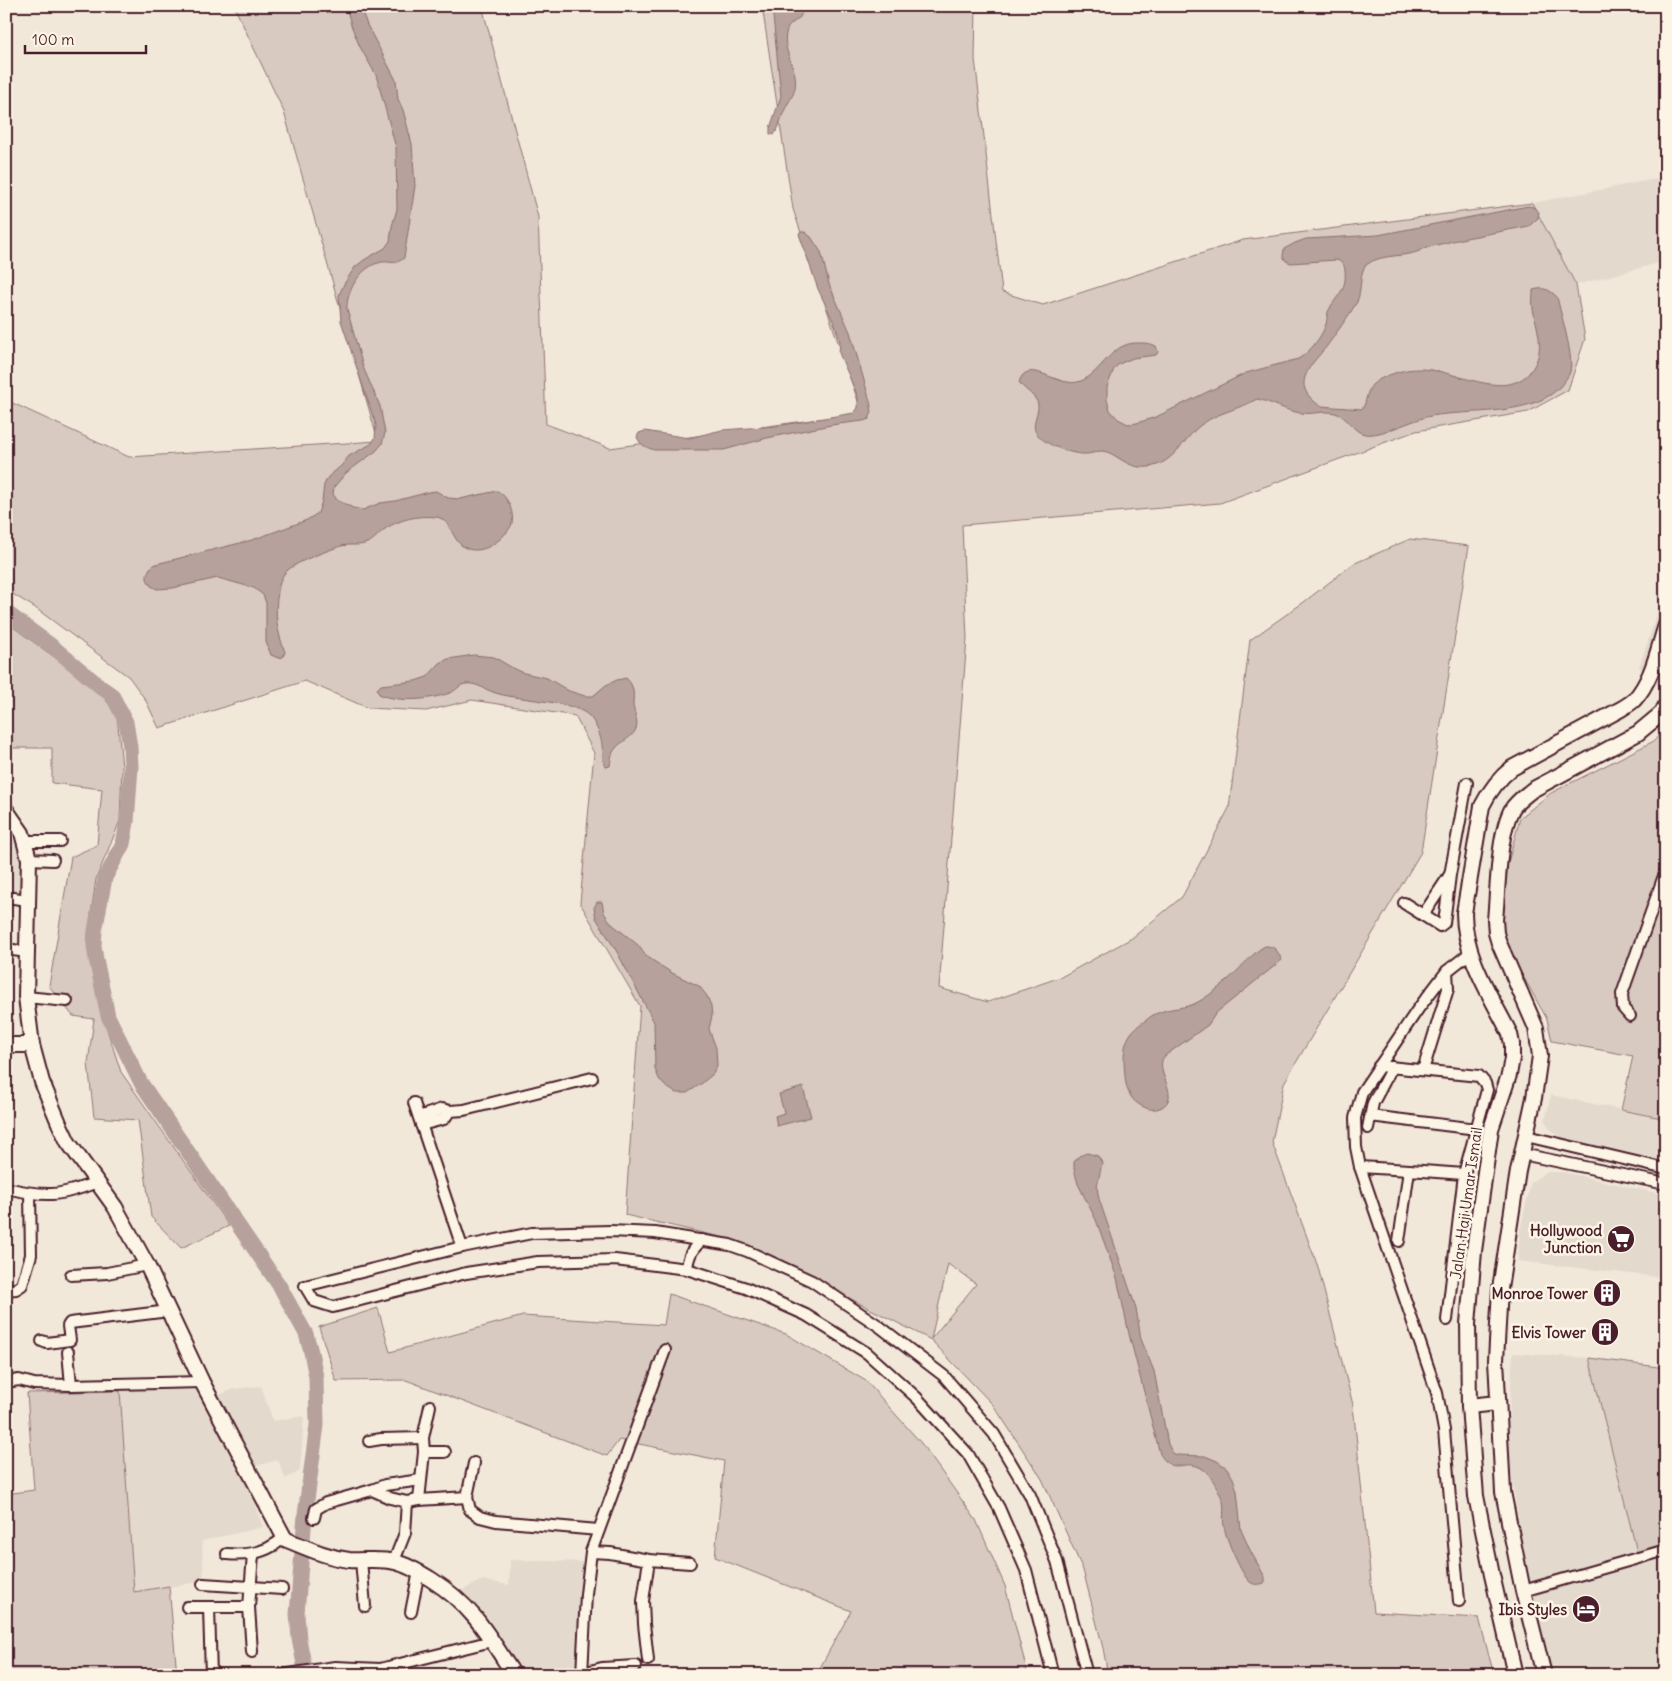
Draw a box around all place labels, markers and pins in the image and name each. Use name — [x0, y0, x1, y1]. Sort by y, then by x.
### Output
place label: Hollywood Junction — [1530, 1221, 1602, 1257]
supermarket icon: Hollywood Junction — [1606, 1224, 1636, 1254]
building icon: Monroe Tower — [1592, 1278, 1622, 1308]
place label: Monroe Tower — [1491, 1284, 1589, 1303]
building icon: Elvis Tower — [1590, 1317, 1620, 1347]
place label: Elvis Tower — [1511, 1323, 1587, 1342]
hotel icon: Ibis Styles — [1571, 1594, 1601, 1624]
place label: Ibis Styles — [1498, 1600, 1567, 1620]

